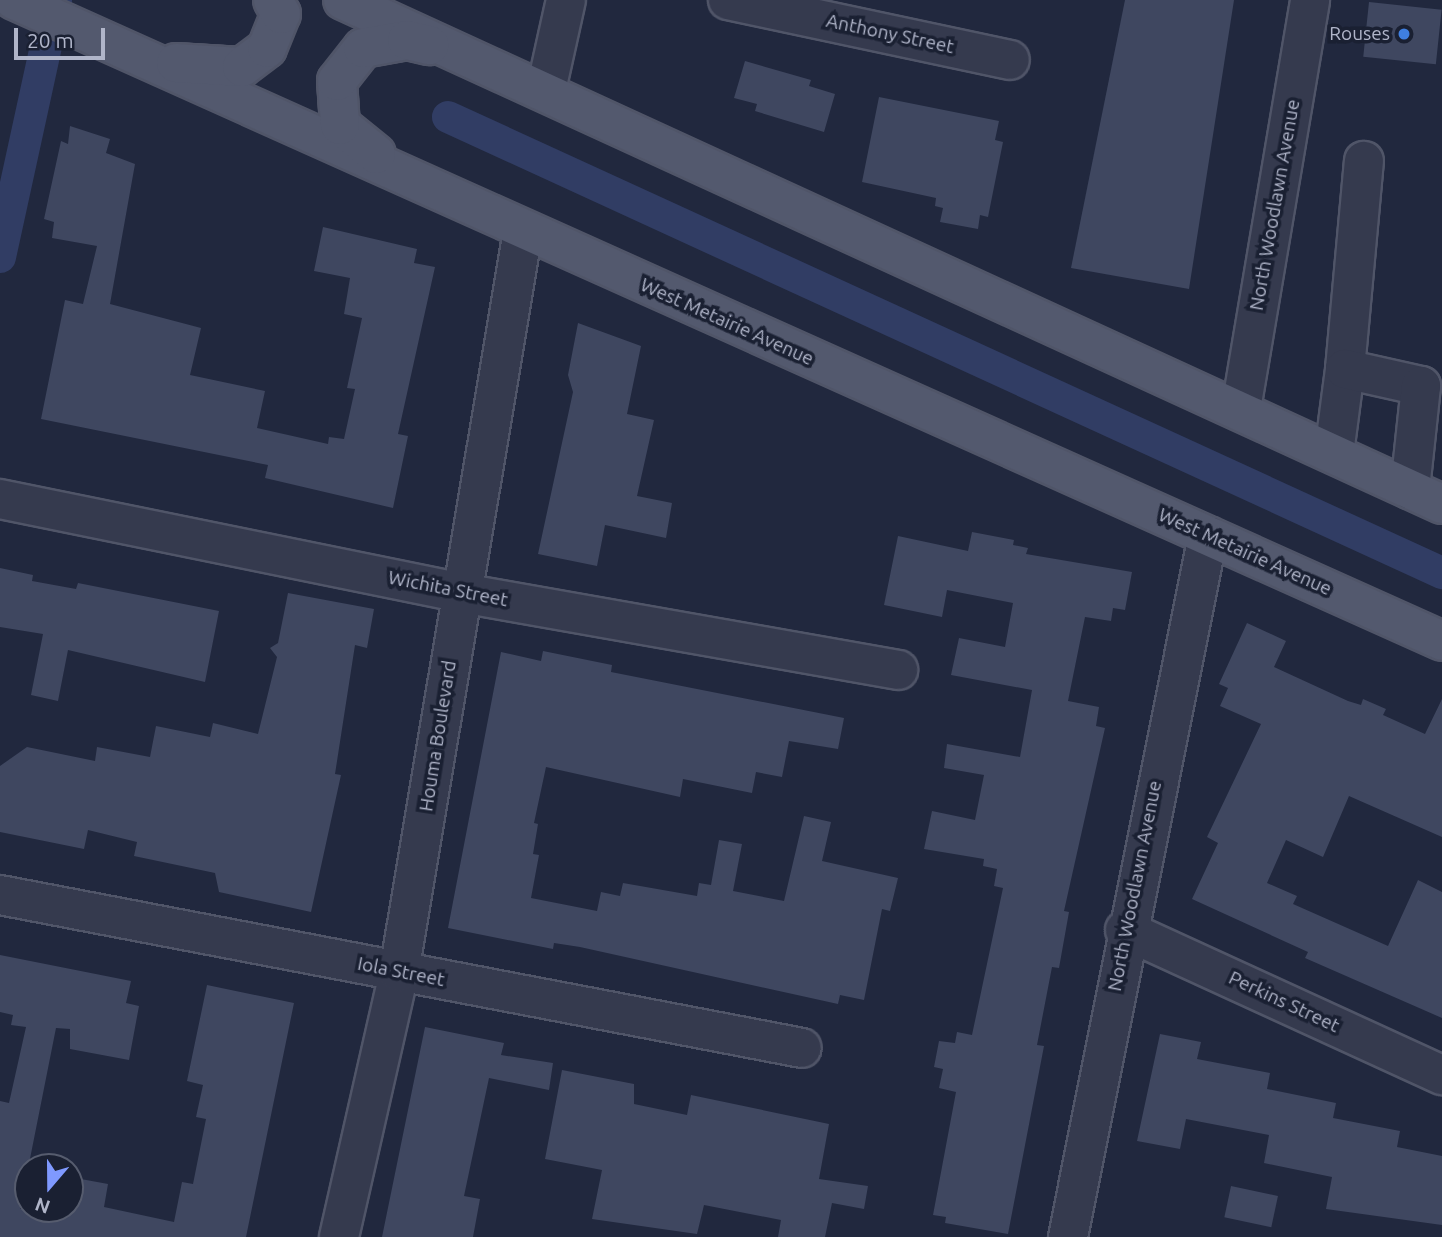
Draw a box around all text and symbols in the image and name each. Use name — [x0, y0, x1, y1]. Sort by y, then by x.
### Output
street label: Anthony Street — [824, 9, 956, 59]
scale bar — [18, 14, 108, 58]
place label: Rouses — [1329, 23, 1390, 45]
marker: Rouses — [1396, 26, 1412, 42]
text: 20 m — [27, 28, 74, 52]
street label: North Woodlawn Avenue — [1245, 98, 1305, 312]
street label: West Metairie Avenue — [637, 273, 817, 371]
street label: West Metairie Avenue — [1155, 503, 1335, 601]
street label: Wichita Street — [386, 566, 510, 612]
street label: Houma Boulevard — [415, 659, 461, 813]
street label: North Woodlawn Avenue — [1103, 779, 1167, 993]
street label: Iola Street — [356, 952, 446, 992]
street label: Perkins Street — [1225, 966, 1343, 1038]
north arrow — [14, 1153, 84, 1223]
text: N — [32, 1193, 53, 1219]

